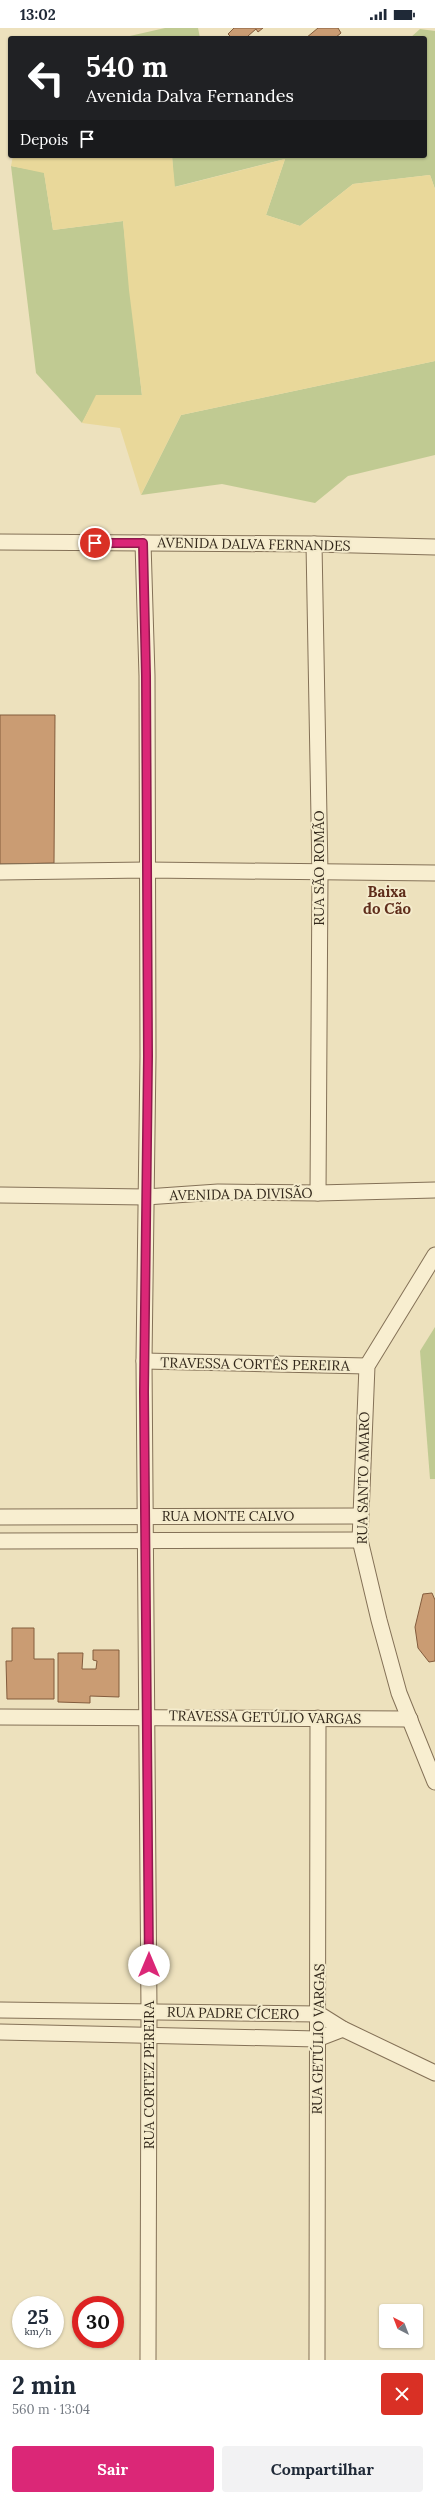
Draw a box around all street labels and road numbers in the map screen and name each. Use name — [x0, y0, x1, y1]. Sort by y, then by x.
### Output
street label: AVENIDA DALVA FERNANDES — [156, 533, 351, 555]
street label: RUA SÃO ROMÃO — [310, 810, 328, 926]
street label: AVENIDA DA DIVISÃO — [168, 1184, 313, 1204]
street label: TRAVESSA CORTÊS PEREIRA — [160, 1353, 350, 1375]
street label: RUA SANTO AMARO — [353, 1411, 373, 1545]
street label: RUA MONTE CALVO — [162, 1507, 294, 1525]
street label: TRAVESSA GETÚLIO VARGAS — [169, 1706, 361, 1728]
street label: RUA GETÚLIO VARGAS — [308, 1963, 328, 2115]
street label: RUA CORTEZ PEREIRA — [140, 2001, 158, 2149]
street label: RUA PADRE CÍCERO — [167, 2003, 299, 2023]

